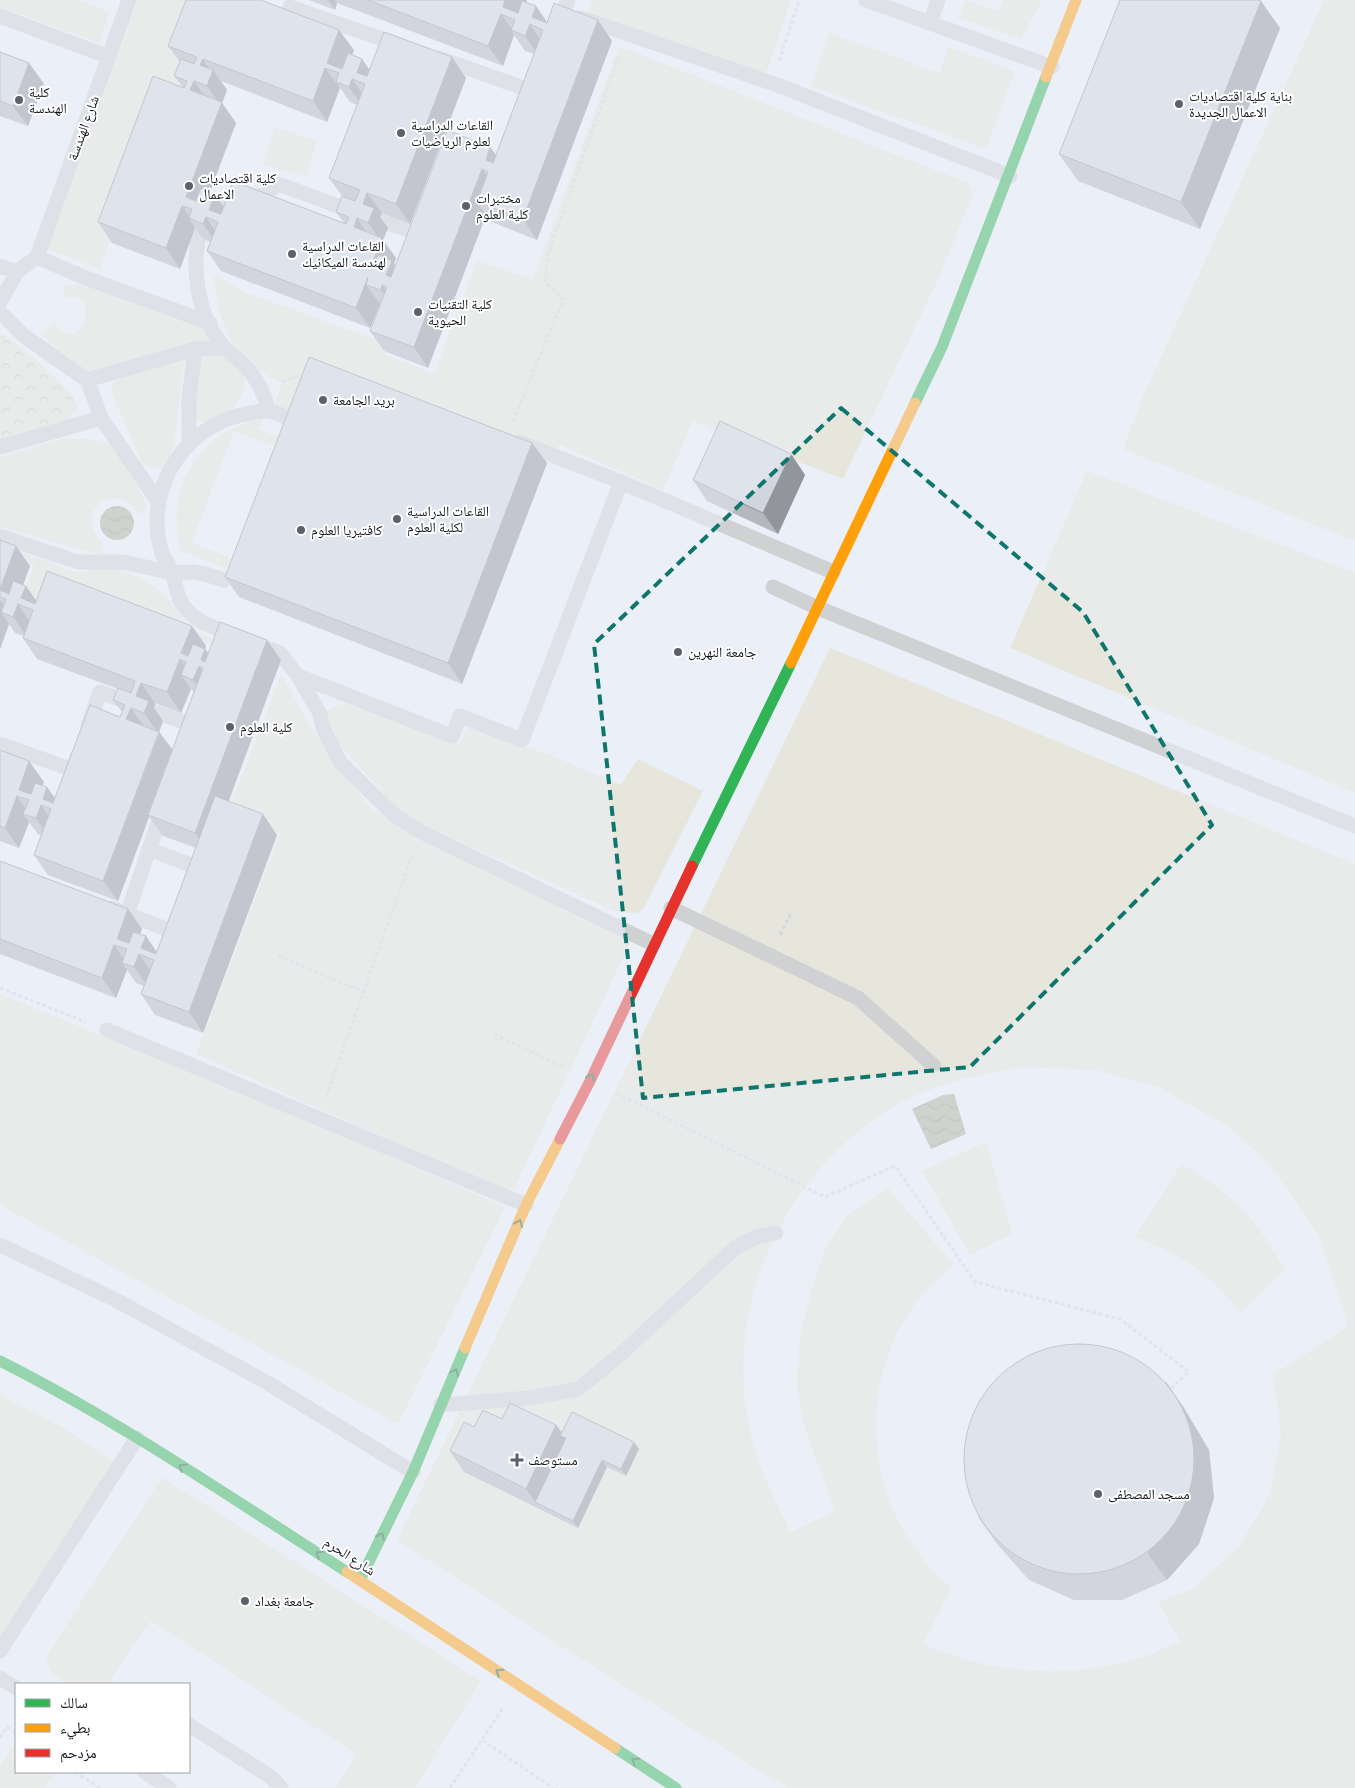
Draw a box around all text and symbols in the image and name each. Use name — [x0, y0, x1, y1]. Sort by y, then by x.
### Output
place label: كلية الهندسة — [29, 83, 67, 116]
place label: بناية كلية اقتصاديات الاعمال الجديدة — [1189, 87, 1292, 121]
street label: شارع الهندسة — [63, 93, 104, 163]
marker: كلية الهندسة — [13, 94, 25, 106]
marker: بناية كلية اقتصاديات الاعمال الجديدة — [1173, 98, 1185, 110]
place label: القاعات الدراسية لعلوم الرياضيات — [411, 116, 493, 151]
marker: القاعات الدراسية لعلوم الرياضيات — [395, 127, 407, 139]
place label: كلية اقتصاديات الاعمال — [199, 169, 277, 203]
marker: كلية اقتصاديات الاعمال — [183, 180, 195, 192]
place label: مختبرات كلية العلوم — [476, 189, 529, 224]
marker: مختبرات كلية العلوم — [460, 200, 472, 212]
place label: القاعات الدراسية لهندسة الميكانيك — [302, 237, 386, 270]
marker: القاعات الدراسية لهندسة الميكانيك — [286, 248, 298, 260]
place label: كلية التقنيات الحيوية — [428, 295, 492, 329]
marker: كلية التقنيات الحيوية — [412, 306, 424, 318]
place label: بريد الجامعة — [333, 391, 395, 409]
marker: بريد الجامعة — [317, 394, 329, 406]
place label: القاعات الدراسية لكلية العلوم — [407, 502, 489, 537]
marker: القاعات الدراسية لكلية العلوم — [391, 513, 403, 525]
place label: كافتيريا العلوم — [311, 521, 383, 540]
marker: كافتيريا العلوم — [295, 524, 307, 536]
place label: جامعة النهرين — [688, 643, 757, 661]
marker: جامعة النهرين — [672, 646, 684, 658]
place label: كلية العلوم — [240, 718, 293, 737]
marker: كلية العلوم — [224, 721, 236, 733]
one-way arrow — [585, 1073, 596, 1082]
one-way arrow — [512, 1219, 523, 1228]
one-way arrow — [449, 1368, 460, 1377]
place label: مستوصف — [528, 1451, 578, 1469]
marker: مستوصف — [510, 1453, 524, 1467]
one-way arrow — [179, 1464, 188, 1473]
place label: مسجد المصطفى — [1108, 1485, 1190, 1503]
marker: مسجد المصطفى — [1092, 1488, 1104, 1500]
one-way arrow — [375, 1532, 386, 1541]
street label: شارع الحرم — [320, 1533, 379, 1580]
one-way arrow — [316, 1551, 325, 1561]
place label: جامعة بغداد — [255, 1592, 315, 1609]
marker: جامعة بغداد — [239, 1595, 251, 1607]
one-way arrow — [496, 1669, 505, 1678]
legend — [15, 1683, 190, 1773]
text: سالك — [60, 1693, 88, 1711]
text: بطيء — [60, 1718, 90, 1740]
text: مزدحم — [60, 1743, 97, 1763]
one-way arrow — [631, 1758, 641, 1767]

